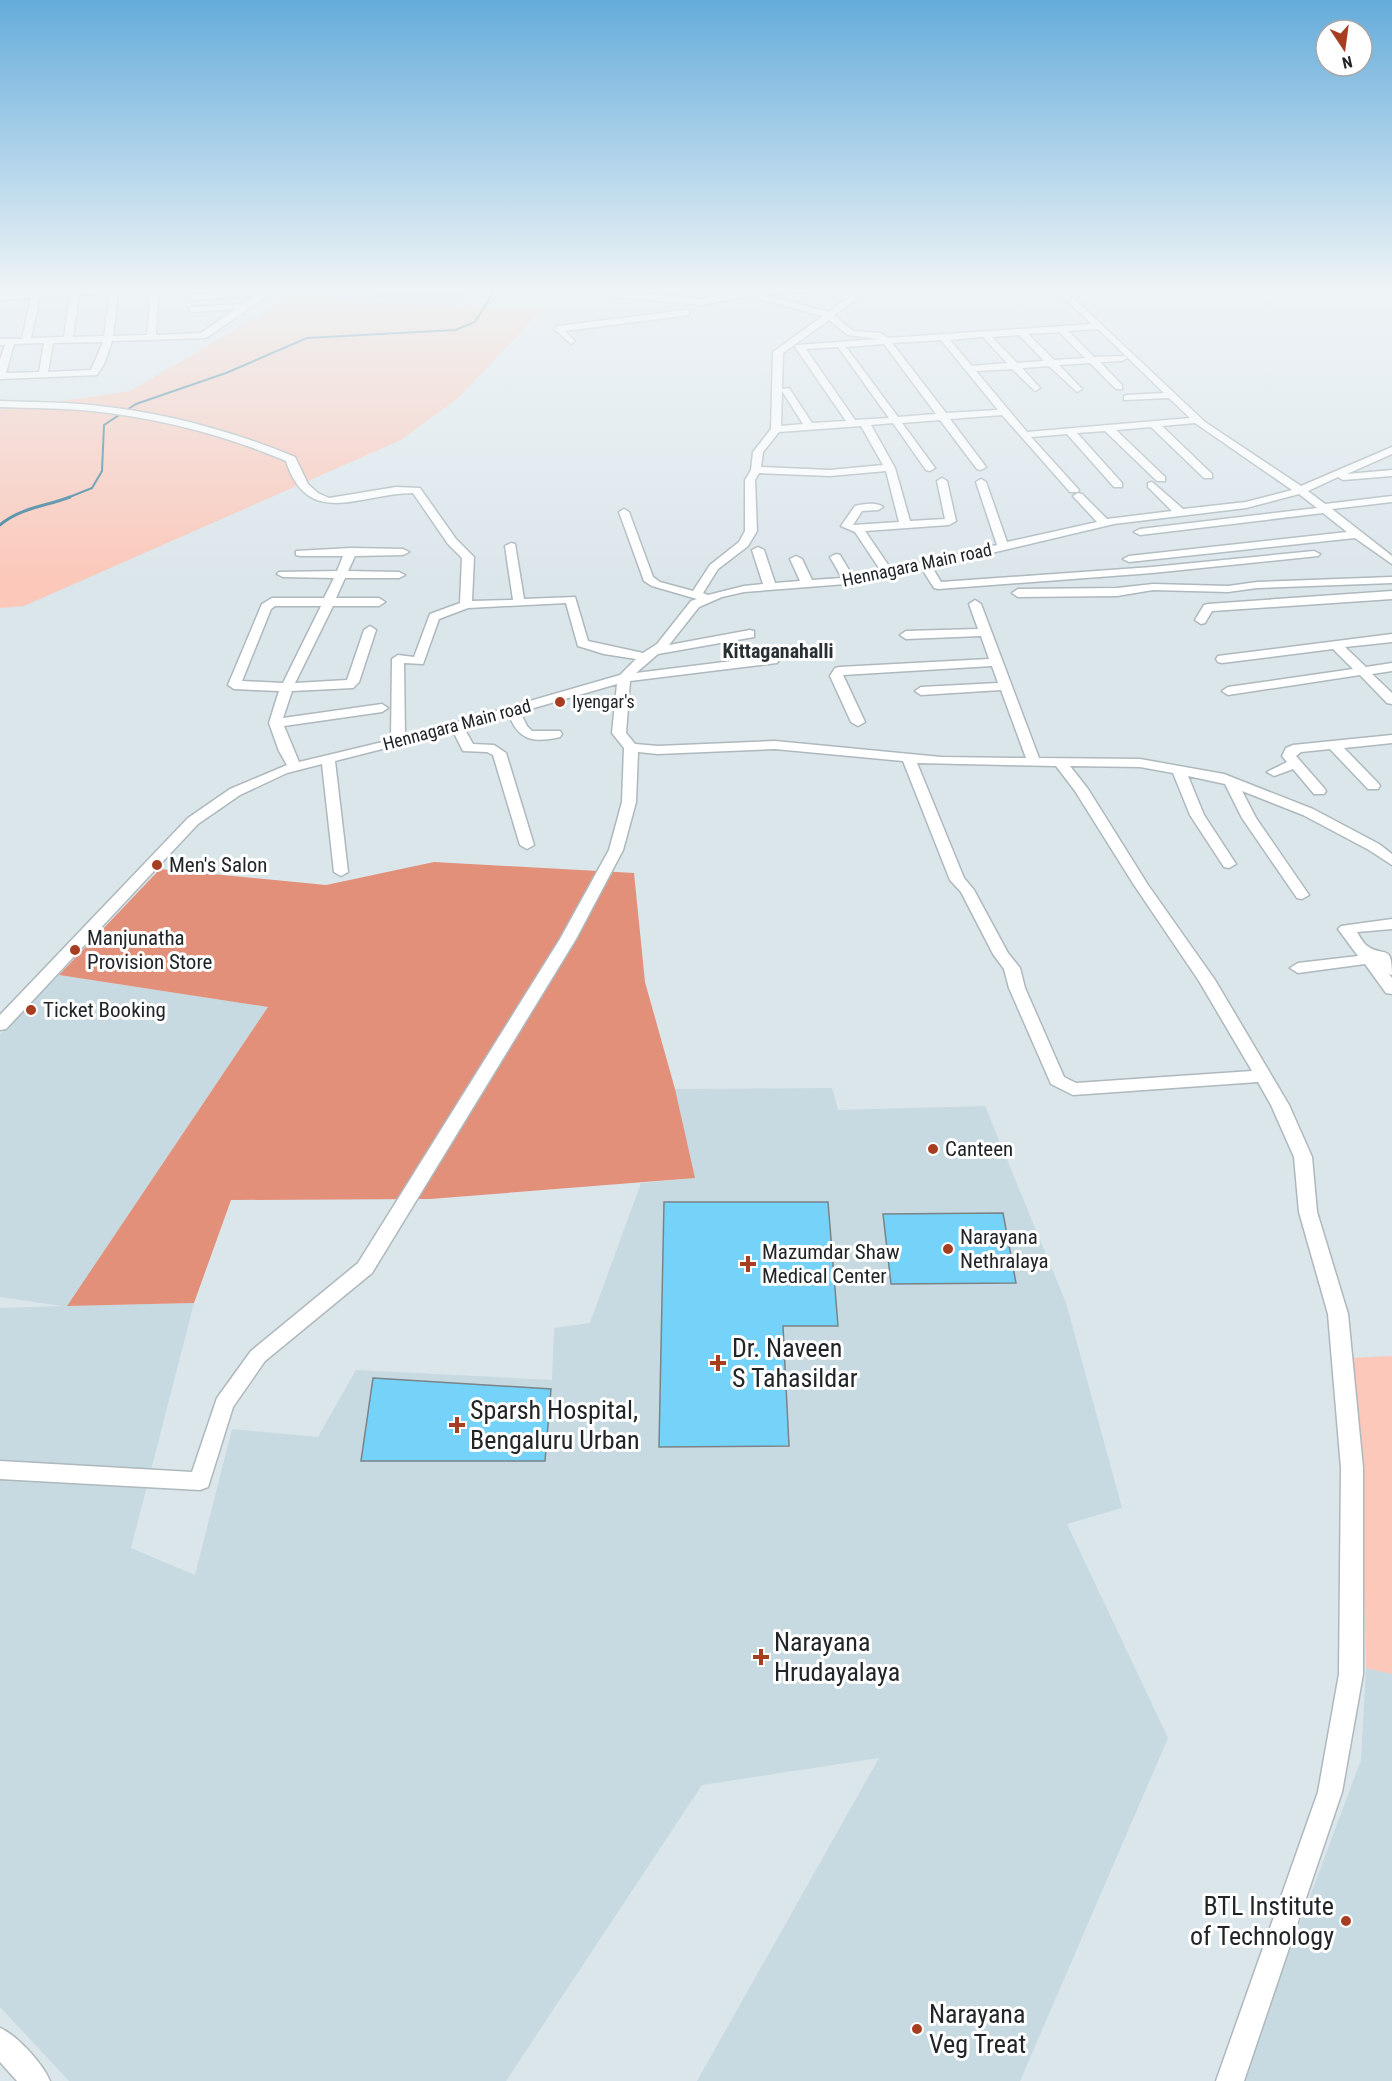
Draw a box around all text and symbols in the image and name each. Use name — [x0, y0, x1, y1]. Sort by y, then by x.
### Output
north arrow — [1314, 18, 1374, 78]
text: N — [1340, 52, 1354, 72]
street label: Hennagara Main road — [840, 538, 993, 591]
district label: Kittaganahalli — [723, 639, 833, 663]
place label: Iyengar's — [572, 691, 635, 712]
street label: Hennagara Main road — [381, 695, 533, 754]
marker: Iyengar's — [553, 695, 567, 709]
place label: Men's Salon — [169, 853, 268, 877]
marker: Men's Salon — [150, 858, 164, 872]
place label: Manjunatha Provision Store — [87, 926, 213, 974]
marker: Manjunatha Provision Store — [68, 943, 82, 957]
place label: Ticket Booking — [43, 998, 166, 1022]
marker: Ticket Booking — [24, 1003, 38, 1017]
place label: Canteen — [945, 1137, 1013, 1161]
marker: Canteen — [926, 1142, 940, 1156]
place label: Narayana Nethralaya — [960, 1225, 1049, 1273]
place label: Mazumdar Shaw Medical Center — [762, 1240, 900, 1288]
marker: Narayana Nethralaya — [941, 1242, 955, 1256]
marker: Mazumdar Shaw Medical Center — [739, 1255, 757, 1273]
place label: Dr. Naveen S Tahasildar — [732, 1333, 858, 1393]
marker: Dr. Naveen S Tahasildar — [709, 1354, 727, 1372]
place label: Sparsh Hospital, Bengaluru Urban — [470, 1395, 640, 1455]
marker: Sparsh Hospital, Bengaluru Urban — [448, 1416, 466, 1434]
place label: Narayana Hrudayalaya — [774, 1627, 900, 1687]
marker: Narayana Hrudayalaya — [752, 1648, 770, 1666]
place label: BTL Institute of Technology — [1190, 1891, 1334, 1951]
marker: BTL Institute of Technology — [1339, 1914, 1353, 1928]
place label: Narayana Veg Treat — [929, 1999, 1026, 2059]
marker: Narayana Veg Treat — [910, 2022, 924, 2036]

